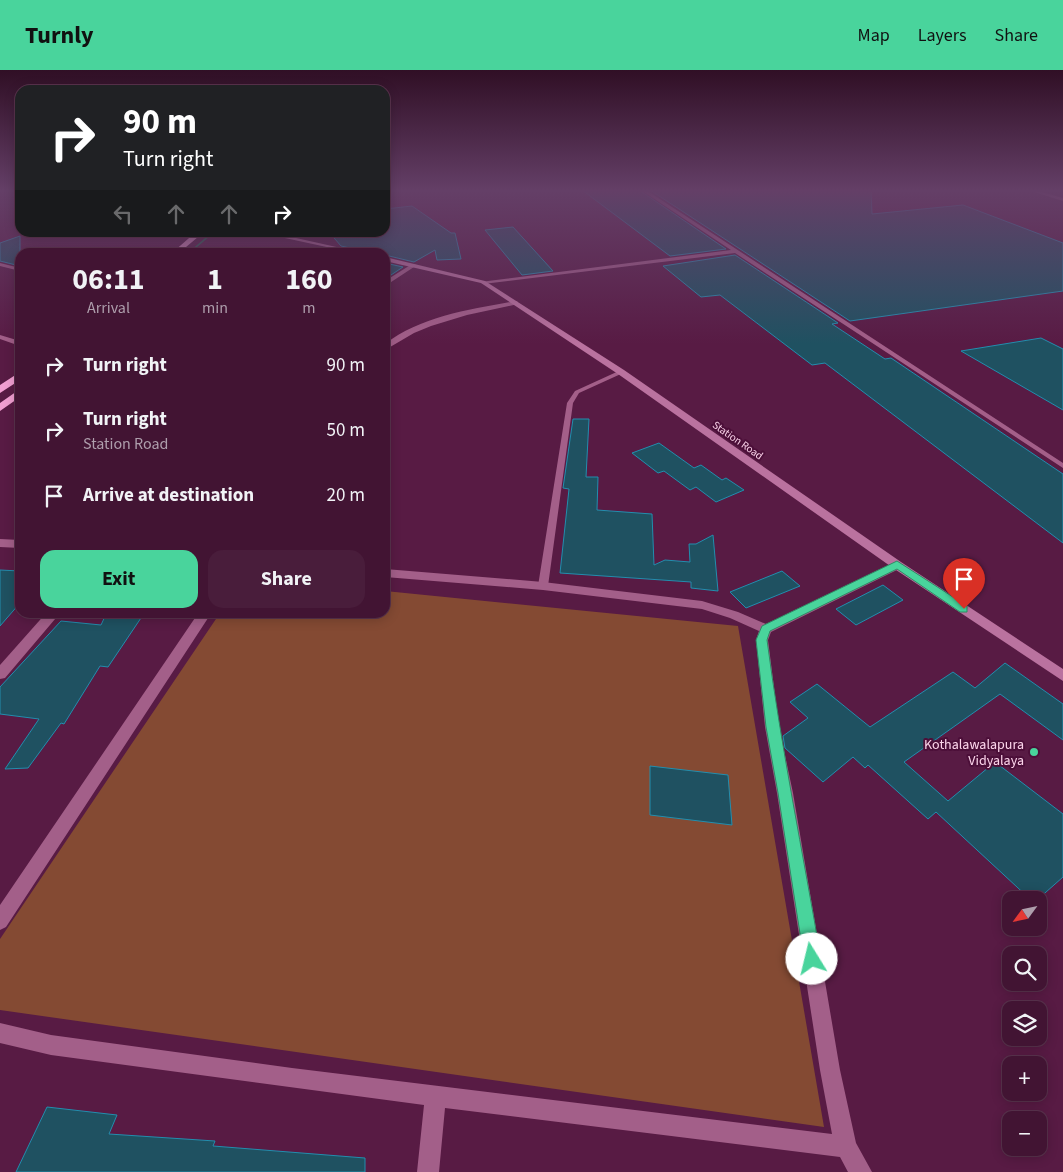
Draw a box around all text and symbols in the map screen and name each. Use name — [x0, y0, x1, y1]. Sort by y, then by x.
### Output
text: Turnly — [25, 18, 94, 53]
text: Map — [858, 23, 890, 48]
text: Layers — [918, 23, 967, 48]
text: Share — [995, 23, 1038, 48]
text: 90 m — [123, 97, 197, 147]
icon: right — [40, 105, 105, 170]
text: Turn right — [123, 143, 213, 175]
icon: left — [109, 200, 137, 228]
icon: ahead — [162, 200, 190, 228]
icon: ahead — [215, 200, 243, 228]
icon: right — [268, 200, 296, 228]
text: 06:11 — [72, 258, 145, 301]
text: 1 — [207, 258, 223, 301]
text: 160 — [285, 258, 333, 301]
text: Arrival — [87, 297, 130, 319]
text: min — [202, 297, 228, 319]
text: m — [302, 297, 316, 319]
icon: right — [40, 352, 68, 380]
text: Turn right — [83, 352, 167, 379]
text: 90 m — [327, 352, 365, 379]
text: Turn right — [83, 406, 167, 433]
icon: right — [40, 417, 68, 445]
text: 50 m — [327, 417, 365, 444]
street label: Station Road — [709, 417, 766, 463]
text: Station Road — [83, 433, 168, 455]
icon: arrive — [40, 482, 68, 510]
text: Arrive at destination — [83, 482, 254, 509]
text: 20 m — [327, 482, 365, 509]
button: Exit — [40, 550, 198, 608]
button: Share — [208, 550, 365, 608]
pin — [943, 558, 985, 609]
icon: arrive — [950, 565, 978, 593]
place label: Kothalawalapura Vidyalaya — [924, 735, 1024, 771]
marker: Kothalawalapura Vidyalaya — [1028, 746, 1040, 758]
north arrow — [1002, 891, 1048, 936]
map controls — [1002, 891, 1047, 1156]
position arrow — [785, 932, 837, 984]
button: search — [1002, 946, 1047, 991]
button: layers — [1002, 1001, 1047, 1046]
button: + — [1002, 1056, 1047, 1101]
button: − — [1002, 1111, 1047, 1156]

